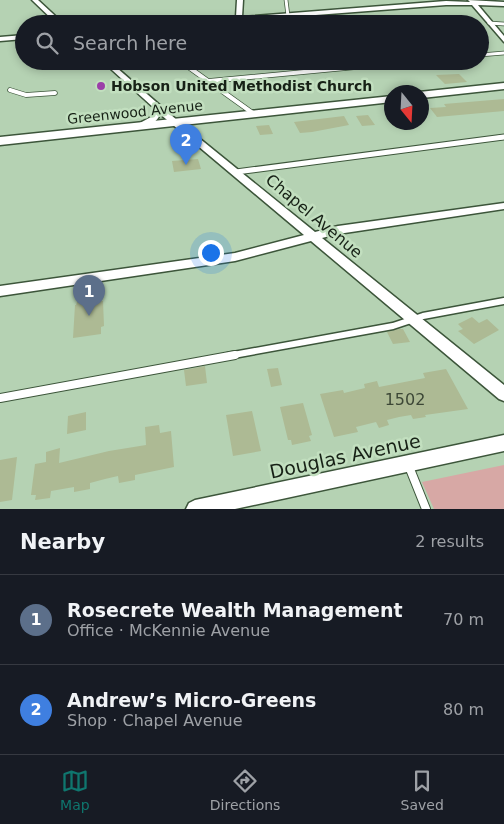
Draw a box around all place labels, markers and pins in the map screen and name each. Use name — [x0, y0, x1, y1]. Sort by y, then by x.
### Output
place label: Hobson United Methodist Church — [111, 78, 372, 94]
marker: Hobson United Methodist Church — [95, 80, 107, 92]
pin: 2 — [170, 124, 202, 165]
pin: 1 — [73, 275, 105, 316]

